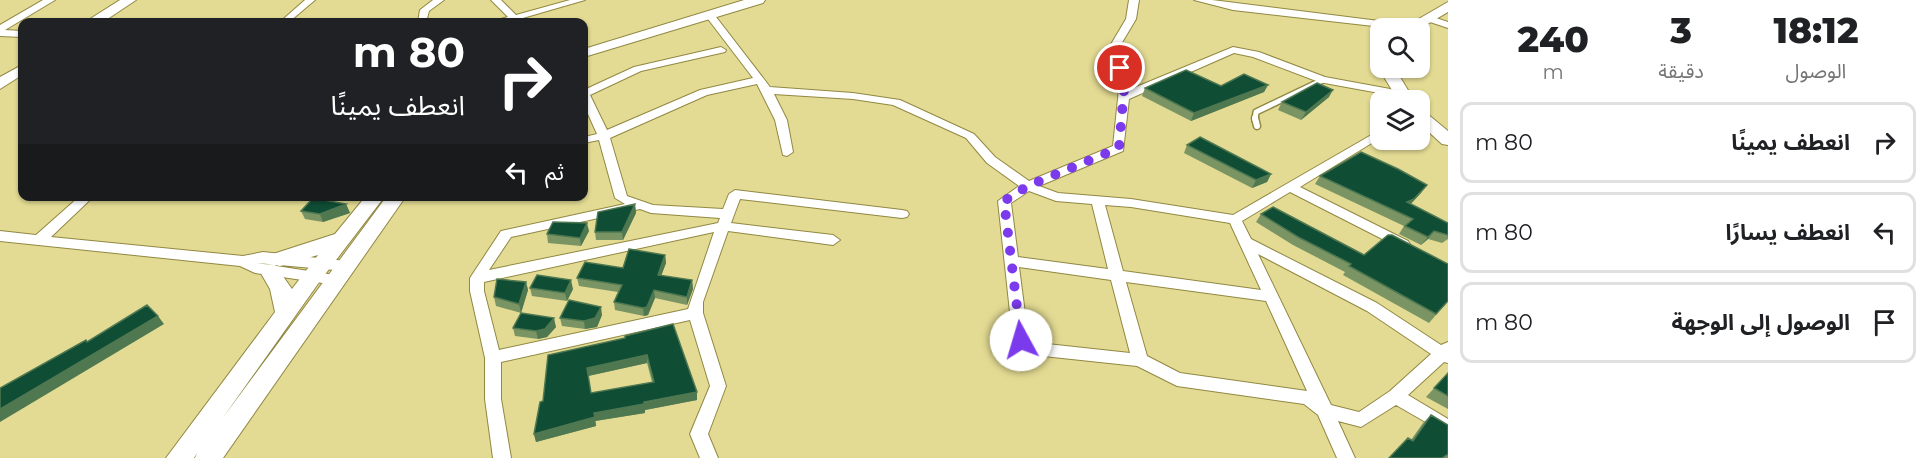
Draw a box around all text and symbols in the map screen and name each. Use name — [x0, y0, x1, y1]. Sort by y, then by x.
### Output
text: 3 — [1670, 8, 1692, 52]
text: 18:12 — [1773, 8, 1858, 52]
text: 240 — [1518, 17, 1589, 61]
map controls — [1370, 18, 1430, 150]
button: search — [1370, 18, 1430, 78]
text: 80 m — [353, 26, 465, 78]
icon: right — [486, 42, 564, 120]
pin — [1094, 42, 1145, 93]
icon: arrive — [1103, 51, 1136, 84]
text: دقيقة — [1658, 59, 1704, 83]
text: الوصول — [1786, 59, 1846, 83]
text: m — [1543, 60, 1564, 84]
text: انعطف يمينًا — [330, 89, 465, 122]
button: layers — [1370, 90, 1430, 150]
icon: right — [1868, 126, 1901, 159]
text: 80 m — [1475, 129, 1533, 156]
text: انعطف يمينًا — [1731, 129, 1850, 156]
icon: left — [500, 156, 533, 189]
text: ثم — [545, 159, 564, 186]
icon: left — [1868, 216, 1901, 249]
text: 80 m — [1475, 219, 1533, 246]
text: انعطف يسارًا — [1726, 219, 1850, 246]
icon: arrive — [1868, 306, 1901, 339]
position arrow — [989, 308, 1053, 372]
text: 80 m — [1475, 309, 1533, 336]
text: الوصول إلى الوجهة — [1671, 309, 1850, 336]

